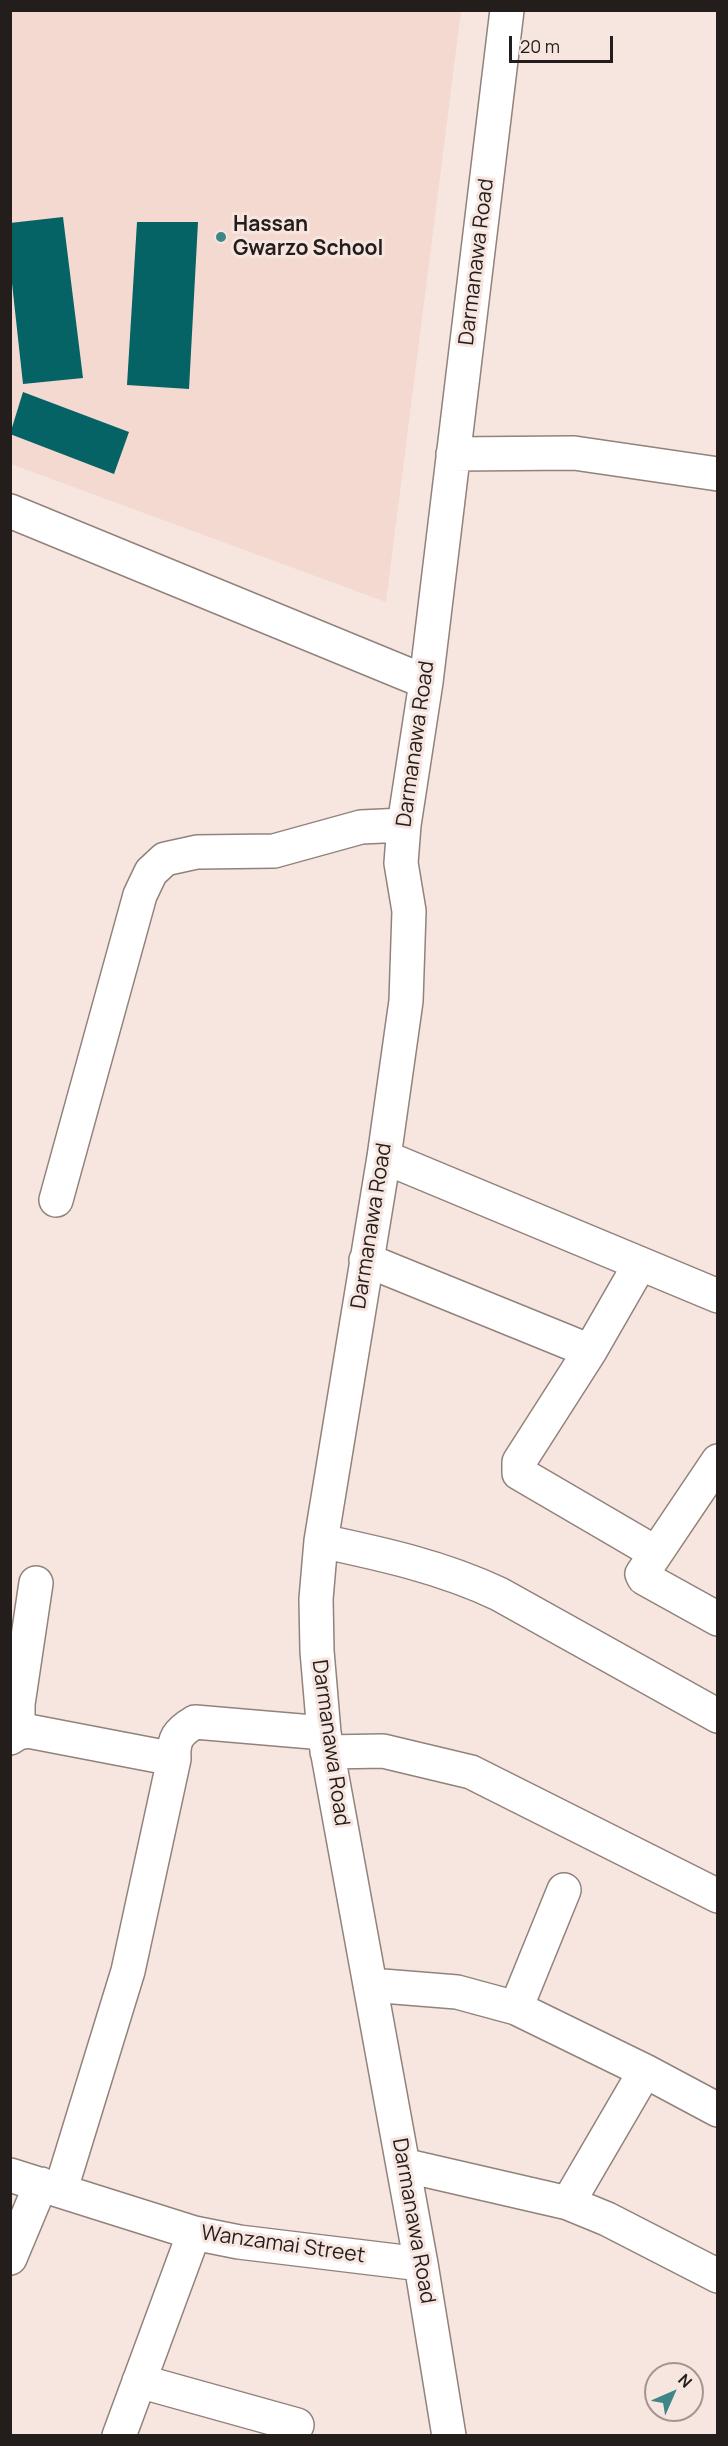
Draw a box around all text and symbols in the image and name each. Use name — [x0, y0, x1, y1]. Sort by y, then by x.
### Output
scale bar — [512, 24, 616, 62]
text: 20 m — [520, 34, 560, 58]
street label: Darmanawa Road — [454, 177, 500, 347]
place label: Hassan Gwarzo School — [233, 212, 383, 262]
marker: Hassan Gwarzo School — [214, 230, 228, 244]
street label: Darmanawa Road — [392, 659, 440, 829]
street label: Darmanawa Road — [346, 1141, 398, 1311]
street label: Darmanawa Road — [306, 1658, 354, 1828]
street label: Darmanawa Road — [386, 2136, 440, 2306]
street label: Wanzamai Street — [199, 2221, 367, 2269]
north arrow — [644, 2362, 704, 2422]
text: N — [673, 2369, 697, 2393]

